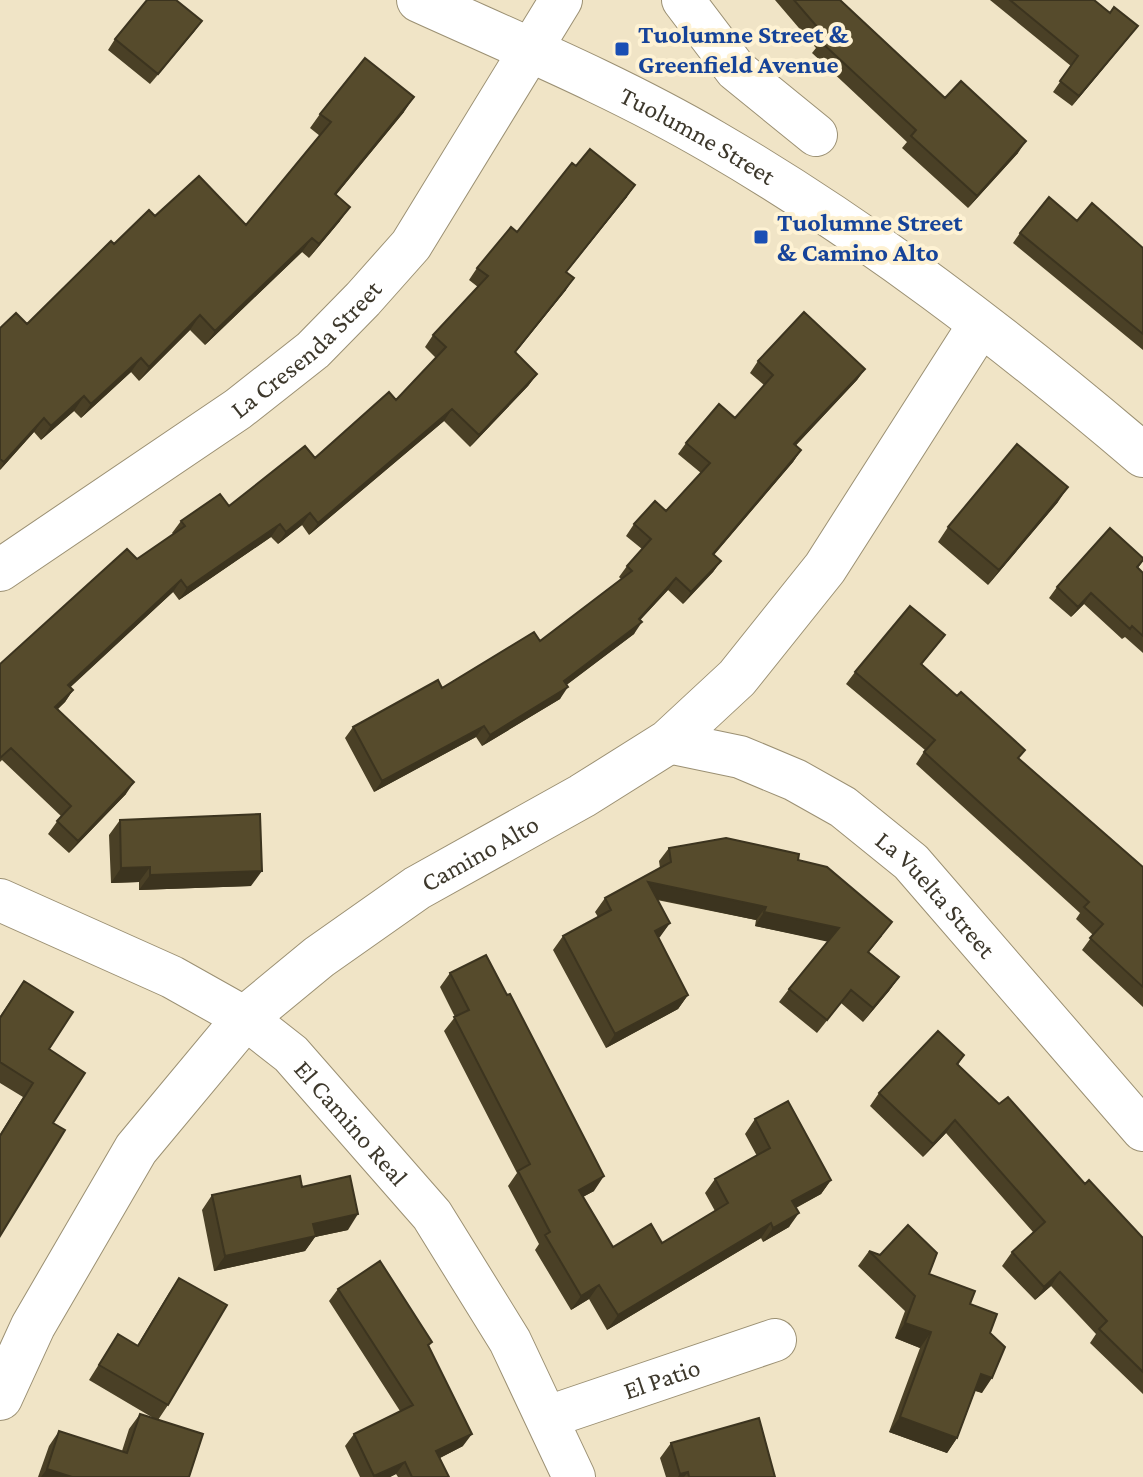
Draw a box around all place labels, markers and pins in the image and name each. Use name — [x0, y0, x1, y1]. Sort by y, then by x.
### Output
place label: Tuolumne Street & Greenfield Avenue — [638, 20, 850, 79]
marker: Tuolumne Street & Greenfield Avenue — [613, 40, 631, 58]
place label: Tuolumne Street & Camino Alto — [777, 208, 963, 267]
marker: Tuolumne Street & Camino Alto — [752, 228, 770, 246]

